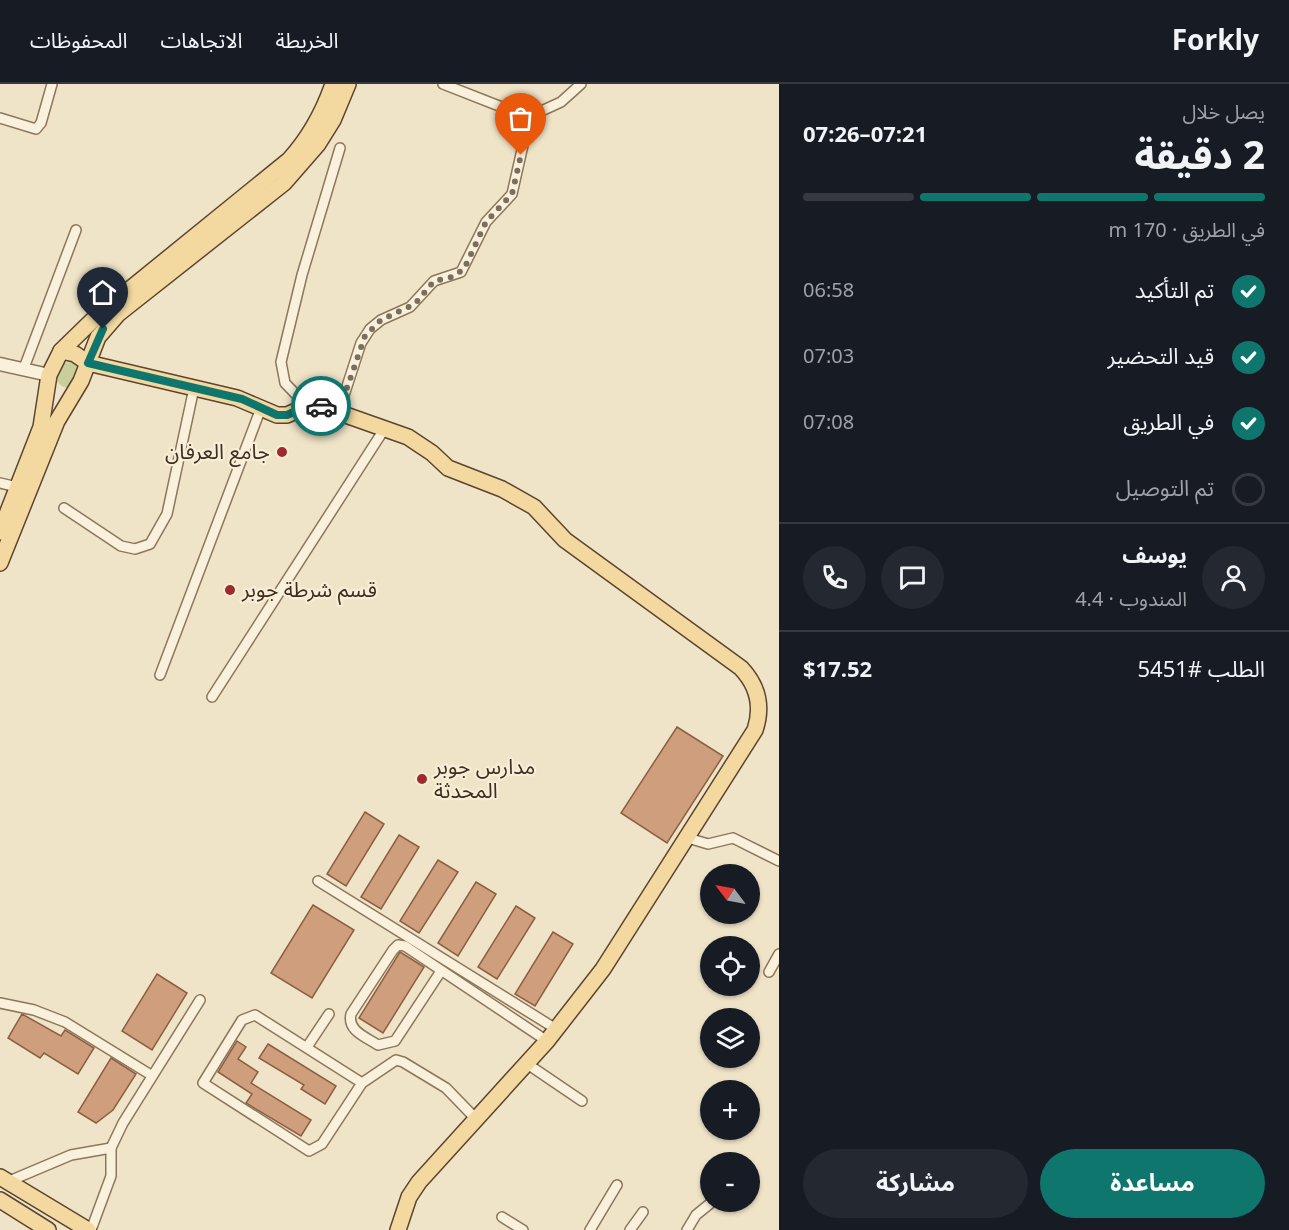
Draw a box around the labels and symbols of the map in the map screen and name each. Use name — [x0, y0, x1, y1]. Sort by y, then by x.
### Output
pin — [495, 93, 546, 155]
pin — [77, 267, 128, 329]
courier — [291, 376, 351, 436]
place label: جامع العرفان — [165, 430, 270, 474]
marker: جامع العرفان — [275, 445, 289, 459]
place label: قسم شرطة جوبر — [241, 568, 377, 612]
marker: قسم شرطة جوبر — [223, 583, 237, 597]
place label: مدارس جوبر المحدثة — [433, 745, 535, 813]
marker: مدارس جوبر المحدثة — [415, 772, 429, 786]
north arrow — [700, 864, 760, 924]

